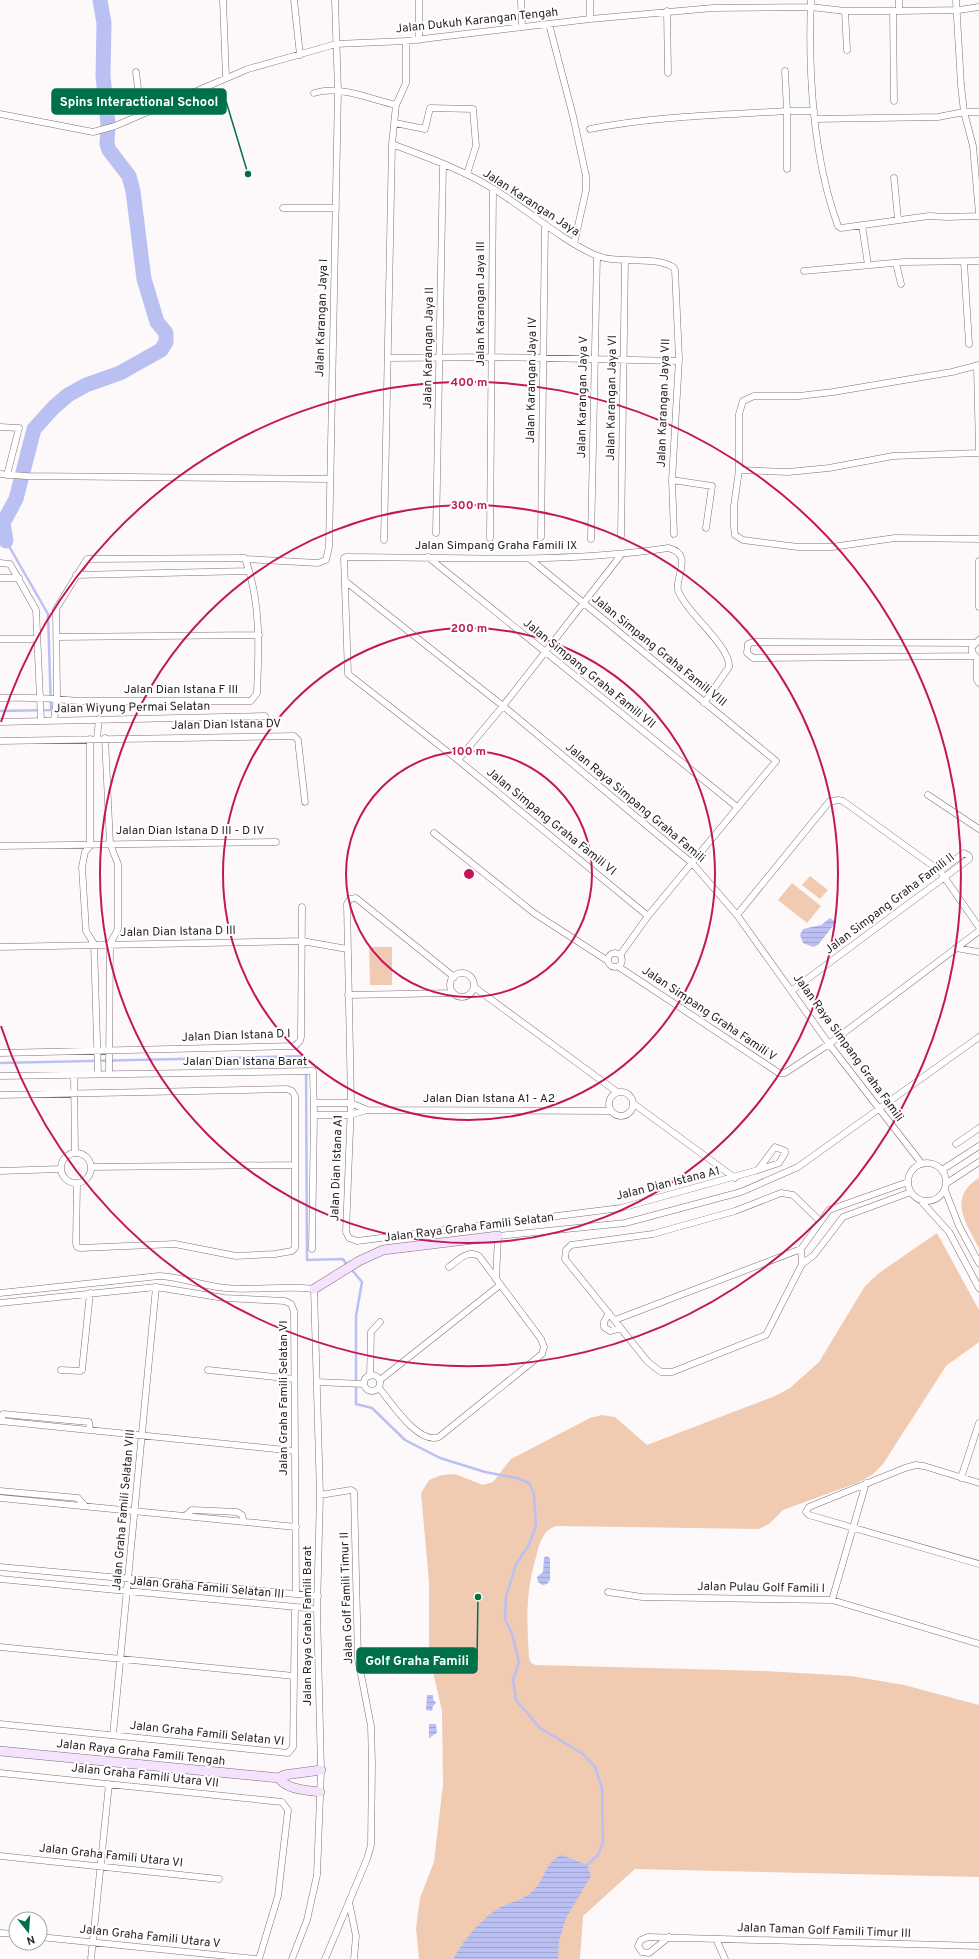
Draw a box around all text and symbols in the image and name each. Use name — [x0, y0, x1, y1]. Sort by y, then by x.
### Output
street label: Jalan Dukuh Karangan Tengah — [395, 5, 559, 37]
callout: Spins Interactional School — [52, 89, 226, 114]
text: Spins Interactional School — [60, 95, 218, 111]
street label: Jalan Karangan Jaya — [480, 166, 582, 240]
street label: Jalan Karangan Jaya III — [473, 241, 489, 367]
street label: Jalan Karangan Jaya I — [312, 259, 332, 377]
street label: Jalan Karangan Jaya II — [420, 287, 438, 409]
street label: Jalan Karangan Jaya IV — [523, 317, 541, 443]
street label: Jalan Karangan Jaya V — [574, 335, 592, 458]
street label: Jalan Karangan Jaya VI — [603, 335, 621, 461]
street label: Jalan Karangan Jaya VII — [654, 338, 674, 468]
text: 400 m — [450, 375, 488, 391]
text: 300 m — [451, 498, 487, 514]
street label: Jalan Simpang Graha Famili IX — [415, 538, 577, 554]
street label: Jalan Simpang Graha Famili VIII — [588, 592, 730, 710]
street label: Jalan Simpang Graha Famili VII — [520, 616, 658, 732]
text: 200 m — [451, 621, 487, 637]
street label: Jalan Dian Istana F III — [124, 682, 238, 698]
street label: Jalan Wiyung Permai Selatan — [54, 699, 210, 717]
street label: Jalan Dian Istana DV — [171, 716, 281, 734]
street label: Jalan Raya Simpang Graha Famili — [561, 739, 709, 867]
text: 100 m — [452, 744, 486, 760]
street label: Jalan Simpang Graha Famili VI — [483, 765, 619, 879]
street label: Jalan Dian Istana D III - D IV — [116, 823, 264, 839]
street label: Jalan Simpang Graha Famili II — [822, 850, 958, 958]
centre of rings — [462, 867, 476, 881]
street label: Jalan Dian Istana D III — [120, 923, 236, 941]
street label: Jalan Simpang Graha Famili V — [638, 963, 780, 1065]
street label: Jalan Raya Simpang Graha Famili — [789, 971, 907, 1125]
street label: Jalan Dian Istana D I — [181, 1026, 291, 1046]
street label: Jalan Dian Istana Barat — [183, 1054, 307, 1070]
street label: Jalan Dian Istana A1 - A2 — [423, 1091, 555, 1107]
street label: Jalan Dian Istana A1 — [327, 1114, 347, 1222]
street label: Jalan Dian Istana A1 — [614, 1163, 722, 1205]
street label: Jalan Raya Graha Famili Selatan — [383, 1210, 555, 1246]
street label: Jalan Graha Famili Selatan VI — [276, 1320, 292, 1476]
street label: Jalan Graha Famili Selatan VIII — [109, 1429, 139, 1591]
street label: Jalan Golf Famili Timur II — [337, 1532, 357, 1664]
street label: Jalan Raya Graha Famili Barat — [300, 1546, 316, 1706]
street label: Jalan Graha Famili Selatan III — [129, 1573, 285, 1603]
street label: Jalan Pulau Golf Famili I — [697, 1579, 825, 1597]
callout: Golf Graha Famili — [357, 1648, 477, 1673]
text: Golf Graha Famili — [365, 1654, 469, 1670]
street label: Jalan Graha Famili Selatan VI — [129, 1718, 285, 1750]
street label: Jalan Raya Graha Famili Tengah — [56, 1736, 226, 1770]
street label: Jalan Graha Famili Utara VII — [70, 1760, 220, 1792]
street label: Jalan Graha Famili Utara VI — [38, 1840, 184, 1872]
north arrow — [8, 1911, 48, 1951]
street label: Jalan Taman Golf Famili Timur III — [737, 1920, 911, 1942]
street label: Jalan Graha Famili Utara V — [79, 1922, 221, 1952]
text: N — [25, 1932, 36, 1947]

